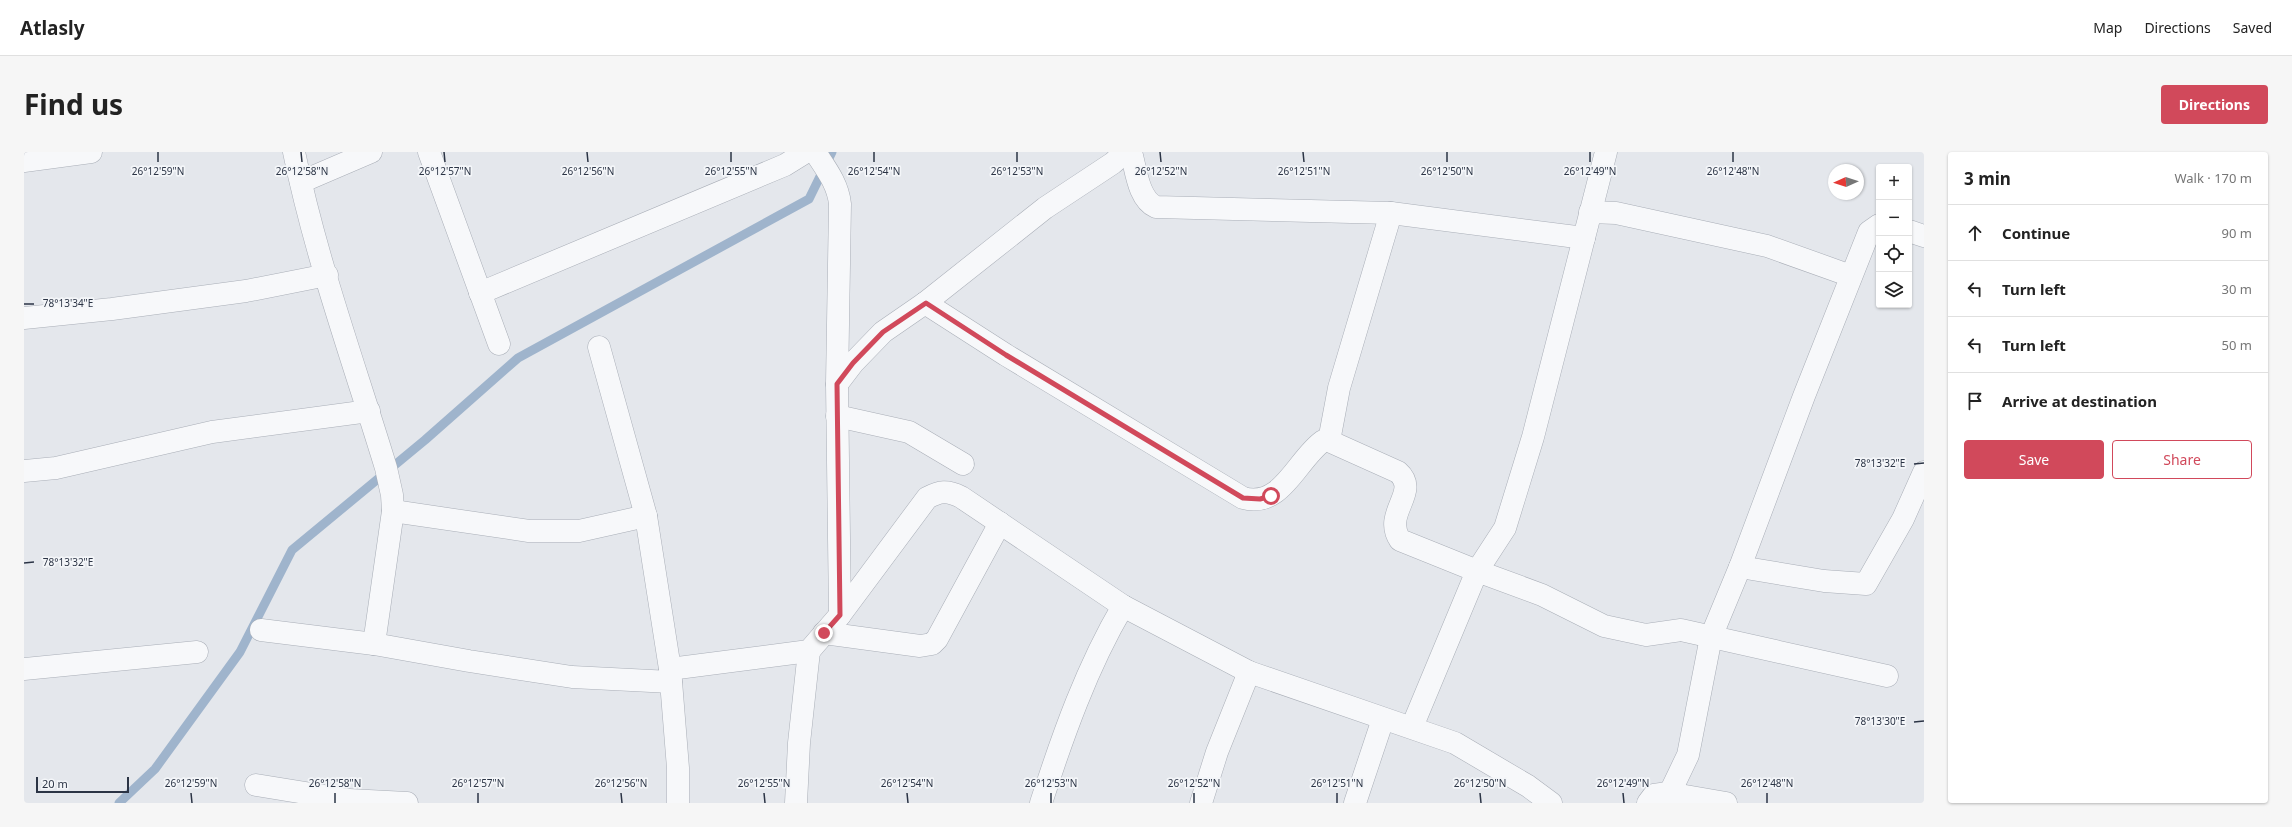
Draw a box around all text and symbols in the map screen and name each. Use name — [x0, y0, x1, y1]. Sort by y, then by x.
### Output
text: Atlasly — [20, 15, 85, 41]
text: Map — [2093, 18, 2122, 37]
text: Directions — [2144, 18, 2211, 37]
text: Saved — [2233, 18, 2272, 37]
text: Find us — [24, 85, 123, 123]
button: Directions — [2161, 85, 2268, 124]
text: 26°12'59"N — [132, 164, 184, 178]
text: 26°12'58"N — [276, 164, 328, 178]
text: 26°12'57"N — [419, 164, 471, 178]
text: 26°12'56"N — [562, 164, 614, 178]
text: 26°12'55"N — [705, 164, 757, 178]
text: 26°12'54"N — [848, 164, 900, 178]
text: 26°12'53"N — [991, 164, 1043, 178]
text: 26°12'52"N — [1135, 164, 1187, 178]
text: 26°12'51"N — [1278, 164, 1330, 178]
text: 26°12'50"N — [1421, 164, 1473, 178]
text: 26°12'49"N — [1564, 164, 1616, 178]
text: 26°12'48"N — [1707, 164, 1759, 178]
north arrow — [1828, 164, 1864, 200]
map controls — [1876, 164, 1912, 308]
button: + — [1876, 164, 1912, 200]
text: 3 min — [1964, 167, 2011, 190]
text: Walk · 170 m — [2174, 169, 2252, 187]
button: − — [1876, 200, 1912, 236]
icon: ahead — [1964, 222, 1986, 244]
text: Continue — [2002, 223, 2070, 243]
text: 90 m — [2222, 224, 2252, 242]
button: locate — [1876, 236, 1912, 272]
button: layers — [1876, 272, 1912, 308]
icon: left — [1964, 278, 1986, 300]
text: Turn left — [2002, 279, 2066, 299]
text: 30 m — [2222, 280, 2252, 298]
text: 78°13'34"E — [43, 296, 93, 310]
icon: left — [1964, 334, 1986, 356]
text: Turn left — [2002, 335, 2066, 355]
text: 50 m — [2222, 336, 2252, 354]
icon: arrive — [1964, 390, 1986, 412]
text: Arrive at destination — [2002, 391, 2157, 411]
button: Save — [1964, 440, 2104, 479]
button: Share — [2112, 440, 2252, 479]
text: 78°13'32"E — [1855, 456, 1905, 470]
route start — [1262, 487, 1280, 505]
text: 78°13'32"E — [43, 555, 93, 569]
route end — [815, 624, 833, 642]
text: 78°13'30"E — [1855, 714, 1905, 728]
scale bar — [36, 775, 129, 794]
text: 20 m — [42, 776, 68, 791]
text: 26°12'59"N — [165, 776, 217, 790]
text: 26°12'58"N — [309, 776, 361, 790]
text: 26°12'57"N — [452, 776, 504, 790]
text: 26°12'56"N — [595, 776, 647, 790]
text: 26°12'55"N — [738, 776, 790, 790]
text: 26°12'54"N — [881, 776, 933, 790]
text: 26°12'53"N — [1025, 776, 1077, 790]
text: 26°12'52"N — [1168, 776, 1220, 790]
text: 26°12'51"N — [1311, 776, 1363, 790]
text: 26°12'50"N — [1454, 776, 1506, 790]
text: 26°12'49"N — [1597, 776, 1649, 790]
text: 26°12'48"N — [1741, 776, 1793, 790]

